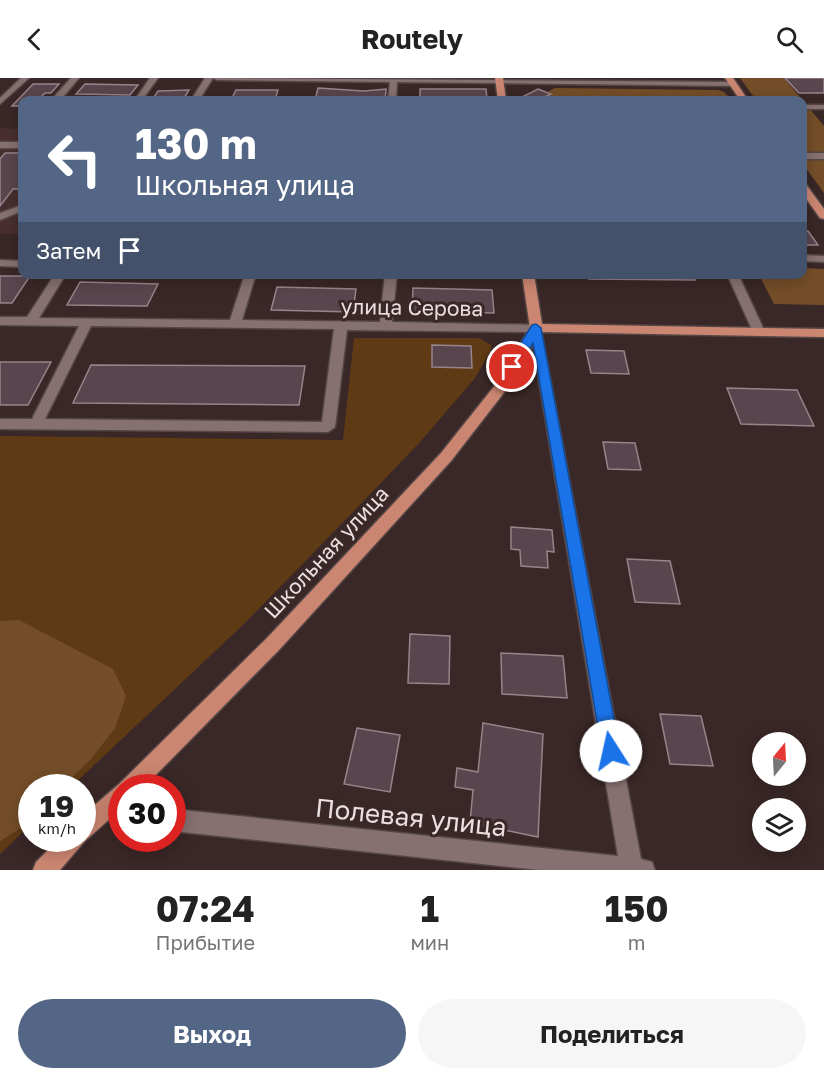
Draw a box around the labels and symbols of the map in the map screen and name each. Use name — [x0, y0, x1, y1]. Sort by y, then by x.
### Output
street label: улица Серова — [341, 293, 483, 321]
pin — [486, 341, 537, 392]
street label: Школьная улица — [258, 481, 394, 623]
position arrow — [579, 719, 643, 783]
north arrow — [752, 732, 806, 786]
speed limit sign: 30 — [108, 774, 186, 852]
street label: Полевая улица — [314, 792, 508, 842]

